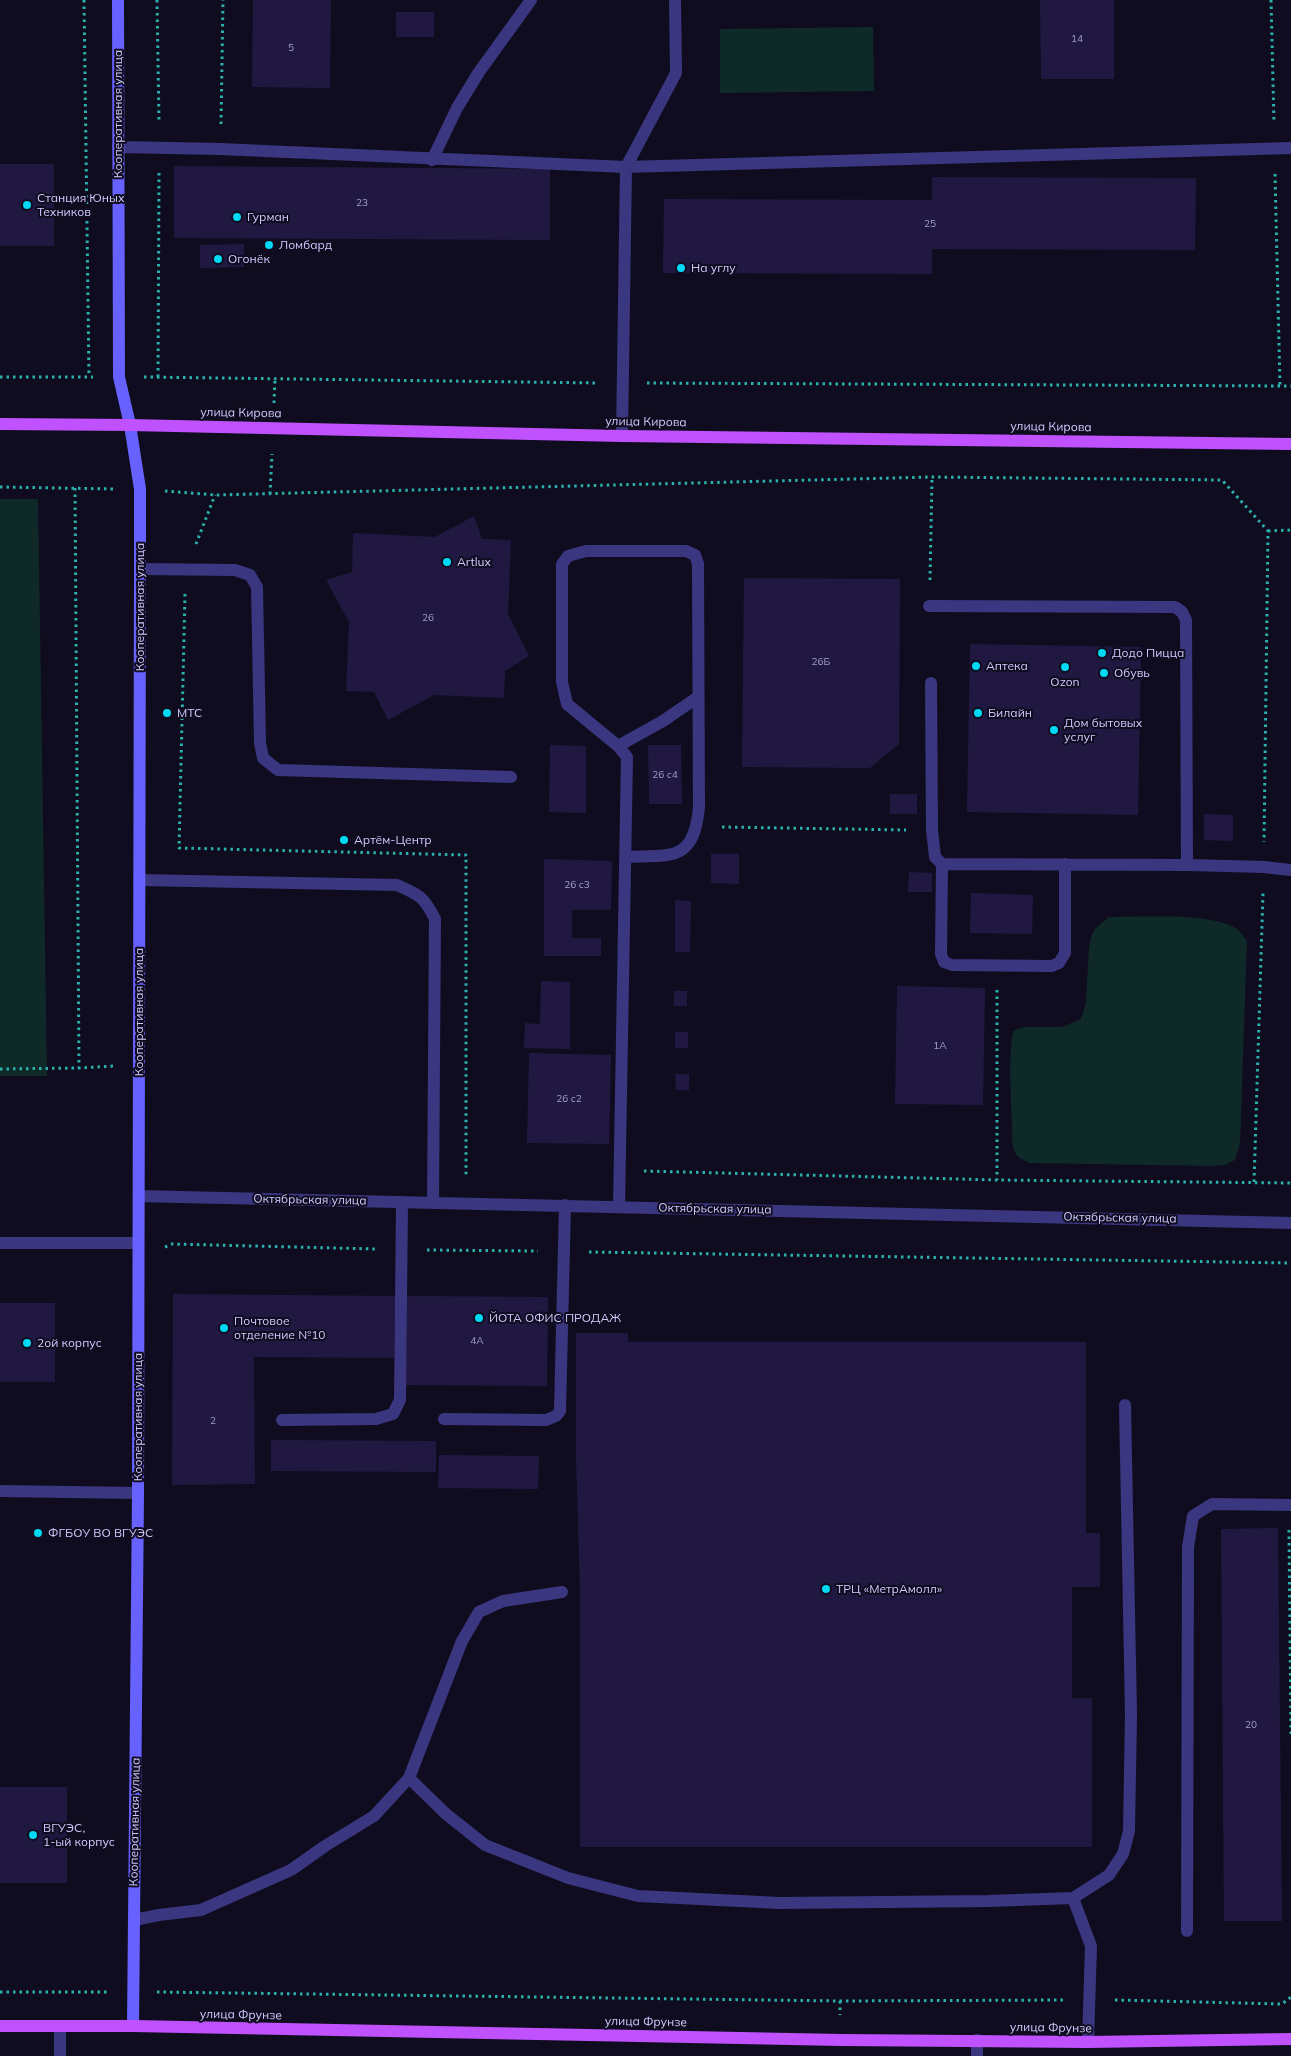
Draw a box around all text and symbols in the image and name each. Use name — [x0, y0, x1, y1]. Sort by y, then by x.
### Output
house number: 14 — [1071, 33, 1083, 45]
house number: 5 — [288, 42, 294, 54]
street label: Кооперативная улица — [111, 50, 125, 178]
place label: Станция Юных Техников — [37, 191, 124, 219]
house number: 23 — [356, 197, 368, 209]
marker: Станция Юных Техников — [21, 199, 33, 211]
place label: Гурман — [247, 210, 289, 224]
marker: Гурман — [231, 211, 243, 223]
house number: 25 — [924, 218, 936, 230]
place label: Ломбард — [279, 238, 332, 252]
marker: Ломбард — [263, 239, 275, 251]
place label: Огонёк — [228, 252, 270, 266]
marker: Огонёк — [212, 253, 224, 265]
place label: На углу — [691, 261, 736, 275]
marker: На углу — [675, 262, 687, 274]
street label: улица Кирова — [200, 405, 282, 421]
street label: улица Кирова — [605, 414, 687, 430]
street label: улица Кирова — [1010, 419, 1092, 435]
street label: Кооперативная улица — [133, 543, 147, 671]
place label: Artlux — [457, 555, 491, 569]
marker: Artlux — [441, 556, 453, 568]
house number: 26 — [422, 612, 434, 624]
place label: Додо Пицца — [1112, 646, 1184, 660]
marker: Додо Пицца — [1096, 647, 1108, 659]
house number: 26Б — [812, 656, 830, 668]
place label: Аптека — [986, 659, 1028, 673]
marker: Аптека — [970, 660, 982, 672]
marker: Ozon — [1059, 661, 1071, 673]
place label: Обувь — [1114, 666, 1150, 680]
marker: Обувь — [1098, 667, 1110, 679]
place label: Ozon — [1050, 675, 1080, 689]
place label: МТС — [177, 706, 202, 720]
place label: Билайн — [988, 706, 1032, 720]
marker: МТС — [161, 707, 173, 719]
marker: Билайн — [972, 707, 984, 719]
place label: Дом бытовых услуг — [1064, 716, 1142, 744]
marker: Дом бытовых услуг — [1048, 724, 1060, 736]
house number: 26 с4 — [652, 769, 678, 781]
place label: Артём-Центр — [354, 833, 432, 847]
marker: Артём-Центр — [338, 834, 350, 846]
house number: 26 с3 — [564, 879, 590, 891]
street label: Кооперативная улица — [132, 948, 146, 1076]
house number: 1А — [933, 1040, 947, 1052]
house number: 26 с2 — [556, 1093, 582, 1105]
street label: Октябрьская улица — [253, 1192, 367, 1208]
street label: Октябрьская улица — [658, 1201, 772, 1217]
street label: Октябрьская улица — [1063, 1210, 1177, 1226]
place label: ЙОТА ОФИС ПРОДАЖ — [489, 1311, 621, 1325]
marker: ЙОТА ОФИС ПРОДАЖ — [473, 1312, 485, 1324]
place label: Почтовое отделение №10 — [234, 1314, 326, 1342]
marker: Почтовое отделение №10 — [218, 1322, 230, 1334]
house number: 4А — [470, 1335, 484, 1347]
place label: 2ой корпус — [37, 1336, 102, 1350]
marker: 2ой корпус — [21, 1337, 33, 1349]
street label: Кооперативная улица — [131, 1353, 145, 1481]
house number: 2 — [210, 1415, 216, 1427]
place label: ФГБОУ ВО ВГУЭС — [48, 1526, 153, 1540]
marker: ФГБОУ ВО ВГУЭС — [32, 1527, 44, 1539]
place label: ТРЦ «МетрАмолл» — [836, 1582, 942, 1596]
marker: ТРЦ «МетрАмолл» — [820, 1583, 832, 1595]
house number: 20 — [1245, 1719, 1257, 1731]
street label: Кооперативная улица — [127, 1758, 143, 1886]
place label: ВГУЭС, 1-ый корпус — [43, 1821, 115, 1849]
marker: ВГУЭС, 1-ый корпус — [27, 1829, 39, 1841]
street label: улица Фрунзе — [200, 2007, 282, 2023]
street label: улица Фрунзе — [605, 2014, 687, 2030]
street label: улица Фрунзе — [1010, 2020, 1092, 2036]

